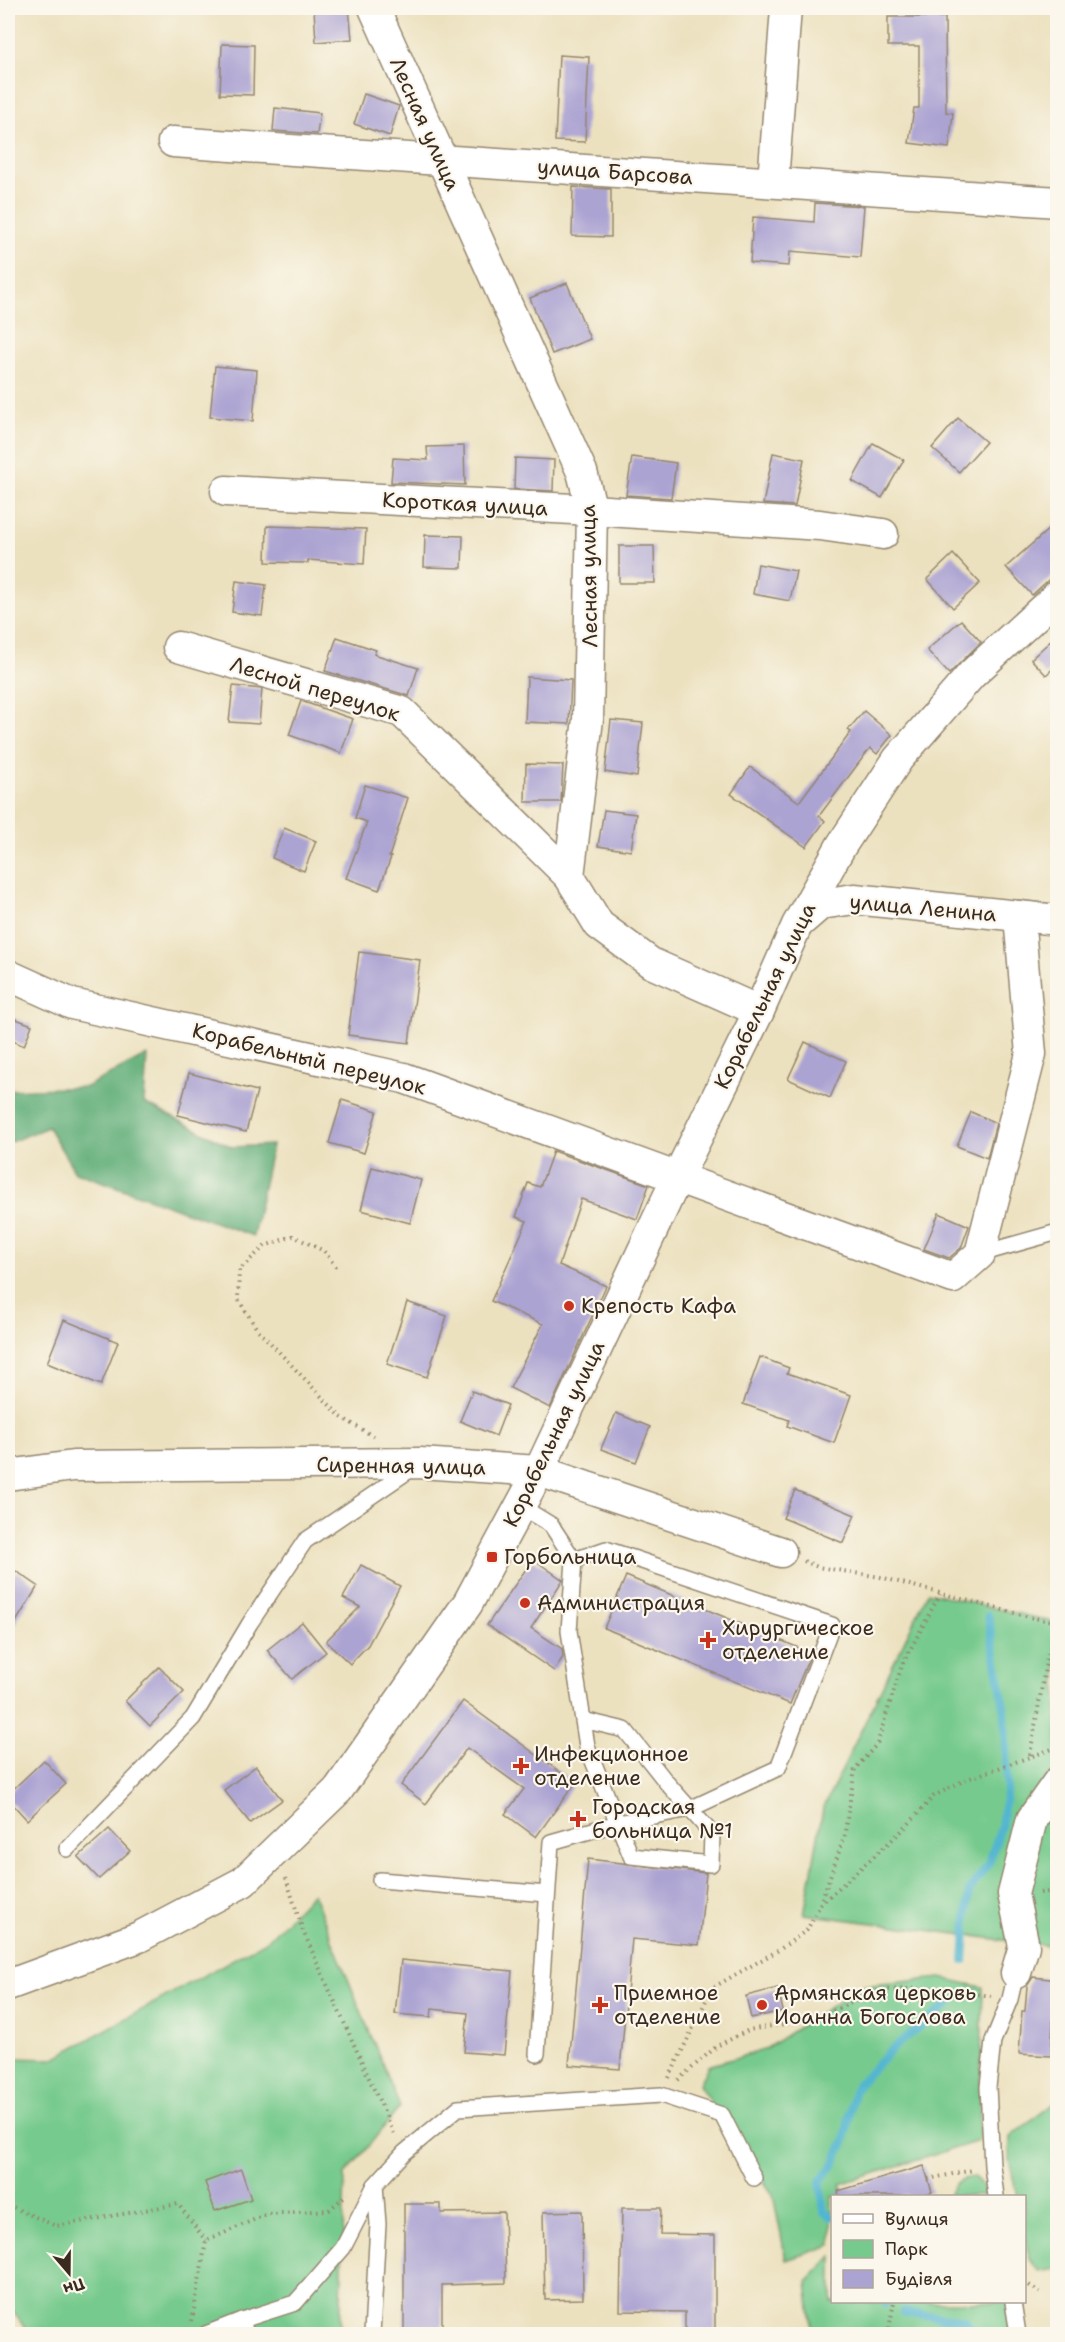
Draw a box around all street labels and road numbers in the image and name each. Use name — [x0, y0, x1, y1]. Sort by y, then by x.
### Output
street label: Лесная улица — [383, 53, 467, 195]
street label: улица Барсова — [536, 153, 694, 191]
street label: Короткая улица — [381, 486, 549, 522]
street label: Лесная улица — [574, 504, 604, 648]
street label: Лесной переулок — [227, 650, 403, 728]
street label: улица Ленина — [848, 888, 998, 928]
street label: Корабельная улица — [708, 898, 822, 1094]
street label: Корабельный переулок — [189, 1016, 429, 1102]
street label: Корабельная улица — [497, 1336, 611, 1532]
street label: Сиренная улица — [316, 1451, 486, 1481]

